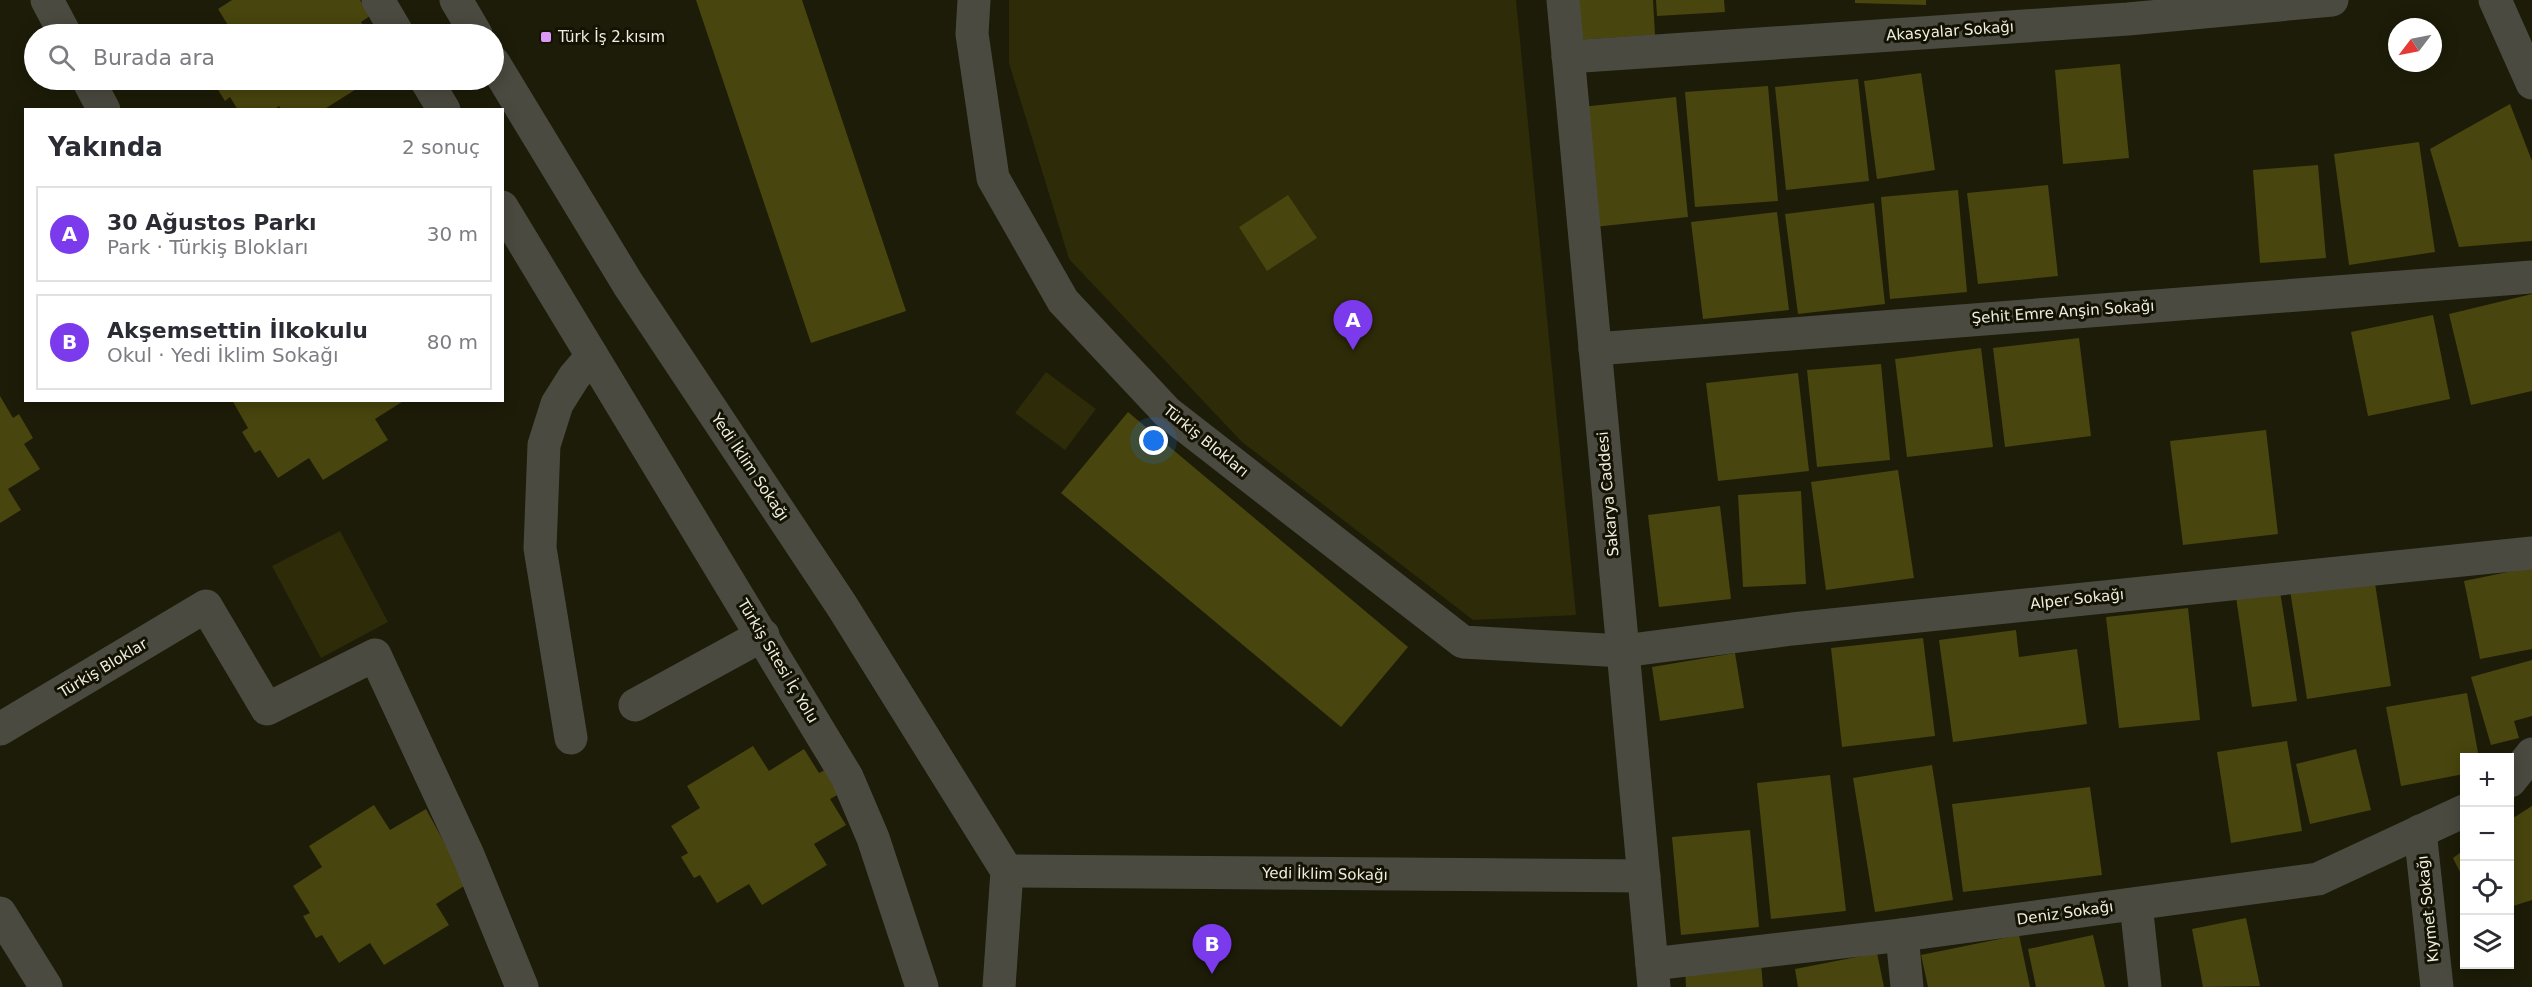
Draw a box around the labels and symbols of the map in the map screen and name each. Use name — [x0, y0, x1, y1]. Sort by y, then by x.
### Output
street label: Akasyalar Sokağı — [1885, 18, 2015, 44]
north arrow — [2388, 18, 2442, 72]
place label: Türk İş 2.kısım — [557, 27, 665, 46]
marker: Türk İş 2.kısım — [539, 30, 553, 44]
street label: Şehit Emre Anşin Sokağı — [1971, 297, 2155, 327]
pin: A — [1334, 300, 1372, 350]
street label: Türkiş Blokları — [1159, 401, 1252, 481]
street label: Yedi İklim Sokağı — [707, 408, 793, 524]
your location — [1139, 426, 1168, 455]
street label: Sakarya Caddesi — [1594, 431, 1622, 557]
street label: Alper Sokağı — [2029, 585, 2125, 613]
street label: Türkiş Sitesi İç Yolu — [733, 594, 823, 726]
street label: Türkiş Bloklar — [55, 634, 151, 702]
street label: Kıymet Sokağı — [2413, 855, 2443, 963]
street label: Yedi İklim Sokağı — [1261, 863, 1388, 884]
street label: Deniz Sokağı — [2016, 897, 2114, 929]
pin: B — [1192, 924, 1232, 974]

